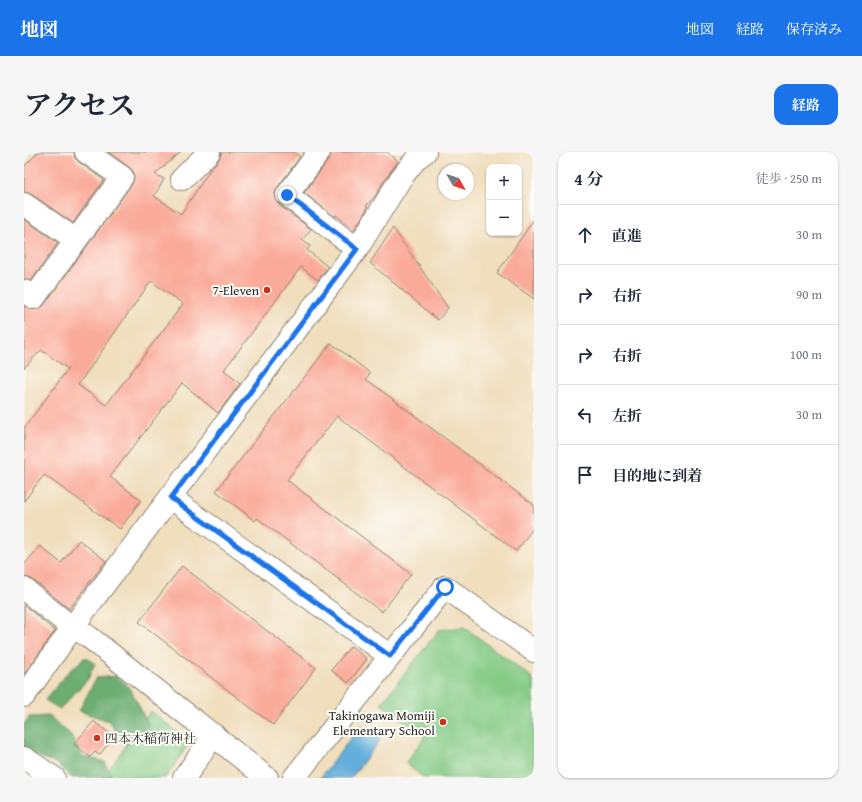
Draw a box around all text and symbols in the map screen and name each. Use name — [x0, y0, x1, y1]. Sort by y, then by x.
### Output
text: 地図 — [20, 15, 58, 43]
text: 地図 — [686, 19, 714, 39]
text: 経路 — [736, 19, 764, 39]
text: 保存済み — [786, 19, 842, 39]
text: アクセス — [24, 84, 135, 125]
button: 経路 — [774, 84, 838, 125]
north arrow — [438, 164, 474, 200]
map controls — [486, 164, 522, 236]
button: + — [486, 164, 522, 200]
text: 4 分 — [574, 166, 604, 191]
text: 徒歩 · 250 m — [756, 169, 822, 188]
route end — [278, 186, 296, 204]
button: − — [486, 200, 522, 236]
icon: ahead — [574, 224, 596, 246]
text: 直進 — [612, 225, 642, 246]
text: 30 m — [796, 225, 822, 244]
place label: 7-Eleven — [212, 281, 260, 300]
icon: right — [574, 284, 596, 306]
marker: 7-Eleven — [262, 285, 272, 295]
text: 右折 — [612, 285, 642, 306]
text: 90 m — [796, 285, 822, 304]
icon: right — [574, 344, 596, 366]
text: 右折 — [612, 345, 642, 366]
text: 100 m — [790, 345, 822, 364]
icon: left — [574, 404, 596, 426]
text: 左折 — [612, 405, 642, 426]
text: 30 m — [796, 405, 822, 424]
icon: arrive — [574, 464, 596, 486]
text: 目的地に到着 — [612, 465, 702, 486]
route start — [436, 578, 454, 596]
place label: Takinogawa Momiji Elementary School — [329, 706, 435, 740]
marker: Takinogawa Momiji Elementary School — [438, 717, 448, 727]
place label: 四本木稲荷神社 — [105, 729, 196, 748]
marker: 四本木稲荷神社 — [92, 733, 102, 743]

